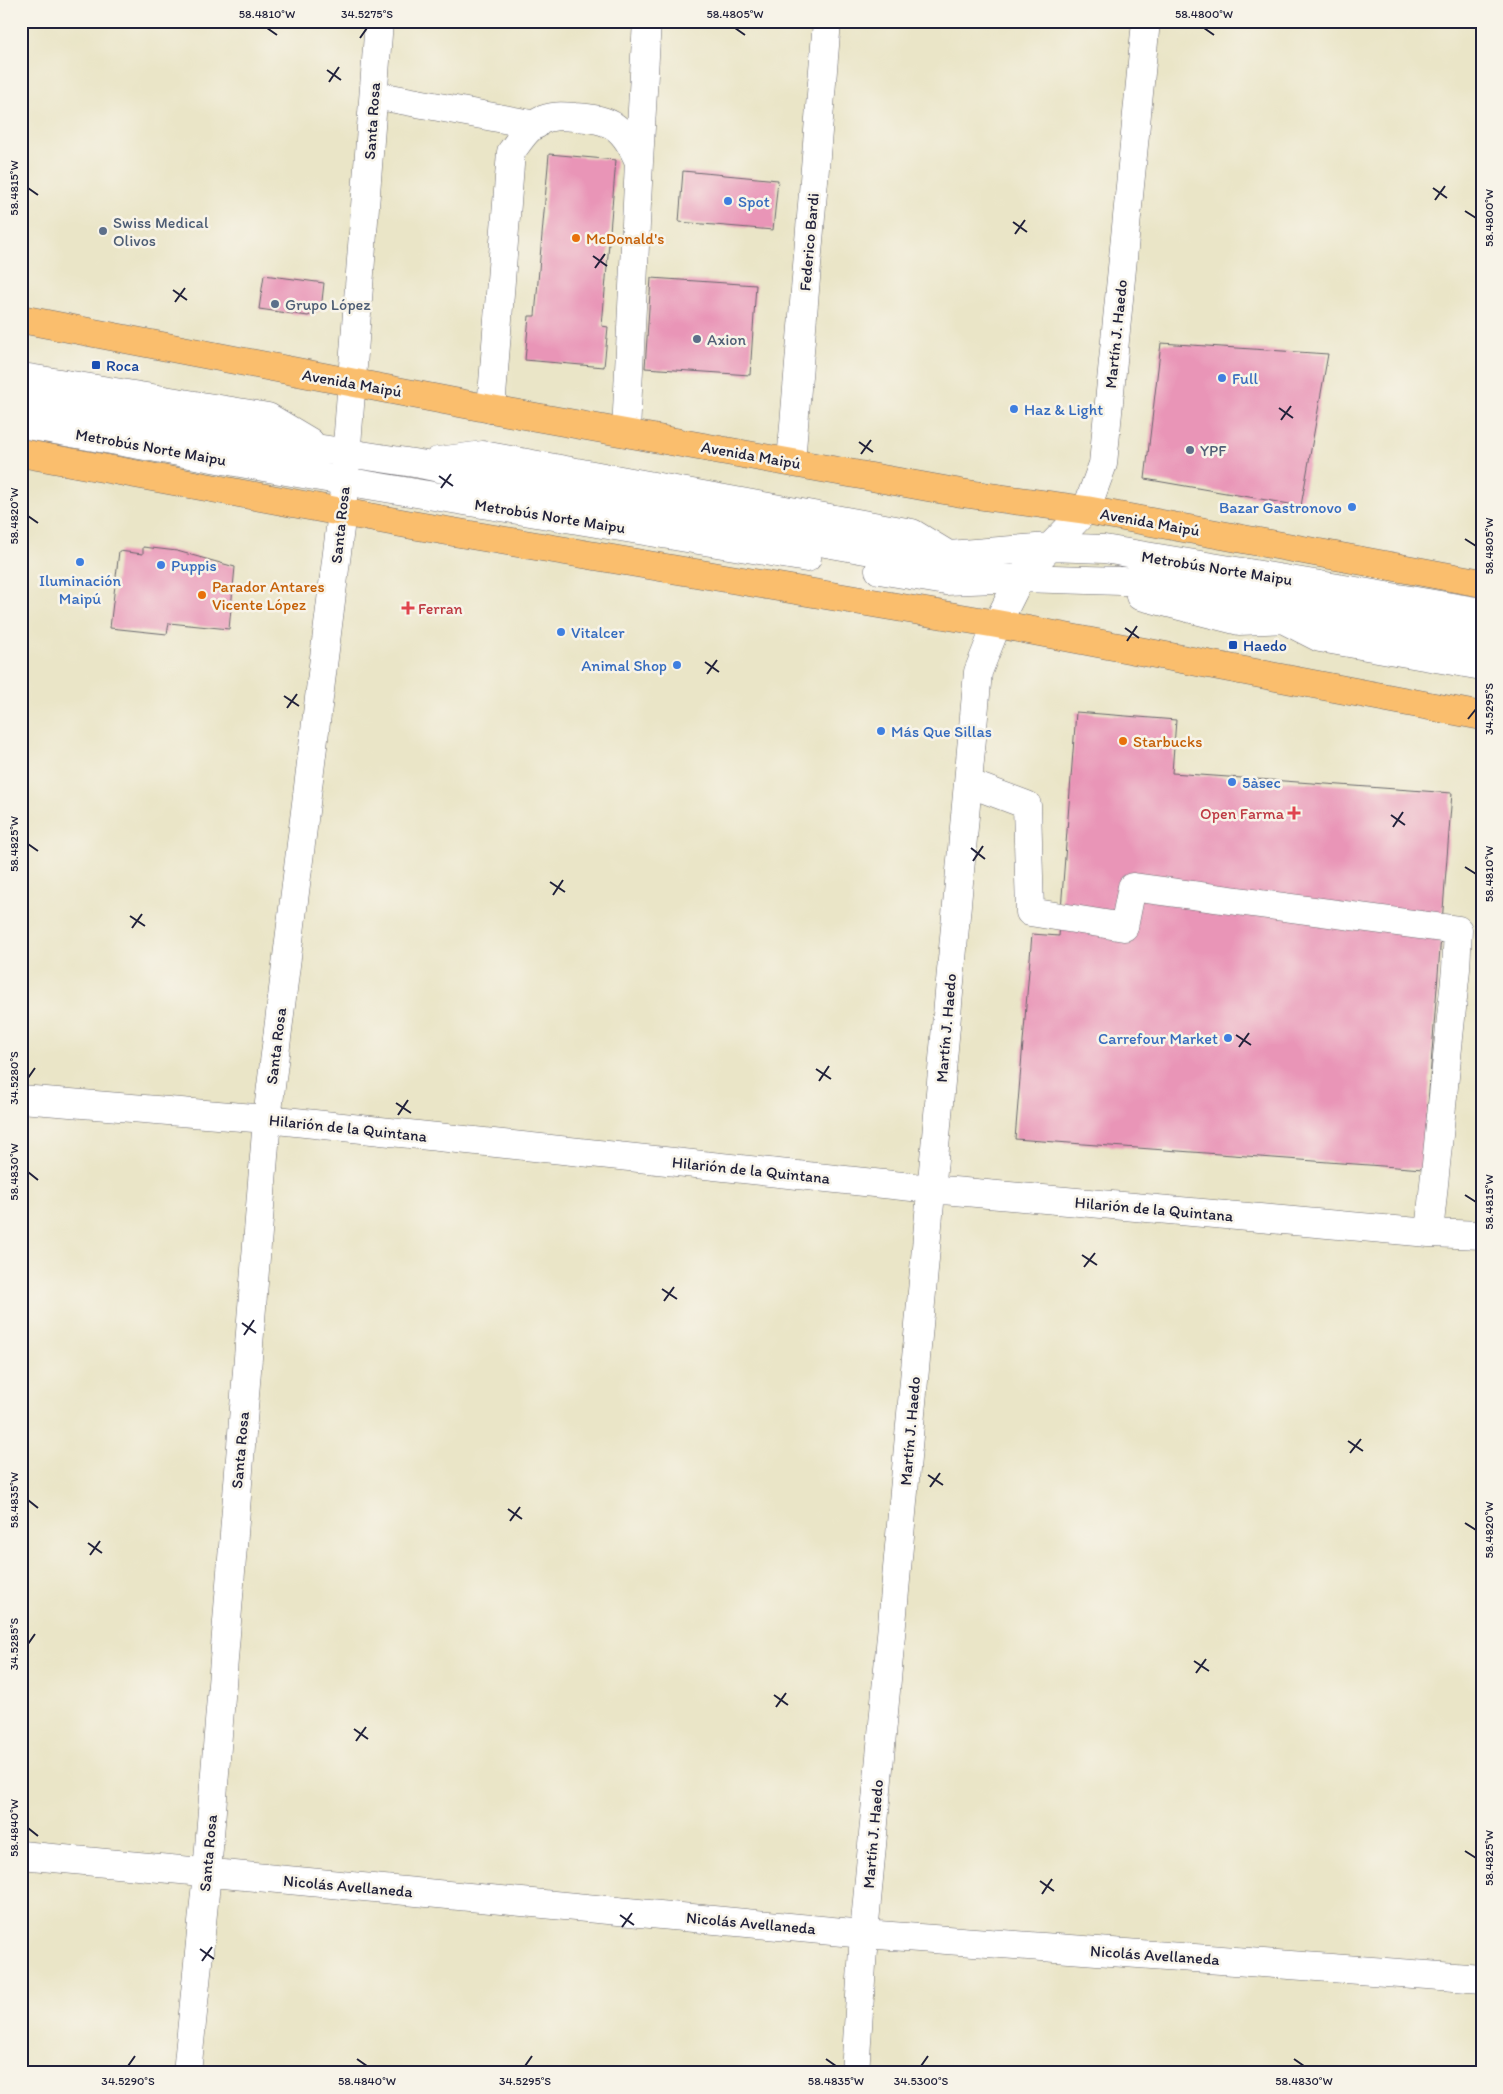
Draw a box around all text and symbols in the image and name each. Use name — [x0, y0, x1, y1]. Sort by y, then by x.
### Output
text: 58.4810°W — [239, 7, 295, 21]
text: 34.5275°S — [341, 7, 393, 21]
text: 58.4805°W — [706, 7, 764, 21]
text: 58.4800°W — [1175, 7, 1233, 21]
street label: Santa Rosa — [360, 81, 384, 160]
text: 58.4815°W — [7, 160, 21, 216]
text: 58.4800°W — [1482, 189, 1496, 247]
place label: Spot — [738, 192, 770, 211]
street label: Federico Bardi — [795, 192, 823, 292]
marker: Spot — [722, 195, 734, 207]
place label: Swiss Medical Olivos — [113, 213, 209, 250]
marker: Swiss Medical Olivos — [97, 225, 109, 237]
place label: McDonald's — [586, 229, 664, 248]
marker: McDonald's — [570, 232, 582, 244]
street label: Martín J. Haedo — [1101, 279, 1131, 389]
place label: Grupo López — [285, 295, 371, 314]
marker: Grupo López — [269, 298, 281, 310]
place label: Axion — [707, 330, 746, 349]
marker: Axion — [691, 333, 703, 345]
place label: Roca — [106, 356, 139, 375]
marker: Roca — [90, 359, 102, 371]
street label: Avenida Maipú — [301, 365, 403, 401]
place label: Full — [1232, 369, 1258, 388]
marker: Full — [1216, 372, 1228, 384]
place label: Haz & Light — [1024, 400, 1103, 419]
marker: Haz & Light — [1008, 403, 1020, 415]
street label: Metrobús Norte Maipu — [74, 424, 228, 470]
street label: Avenida Maipú — [700, 437, 802, 473]
place label: YPF — [1200, 441, 1227, 460]
marker: YPF — [1184, 444, 1196, 456]
street label: Santa Rosa — [327, 485, 354, 564]
text: 58.4820°W — [7, 487, 21, 545]
street label: Metrobús Norte Maipu — [473, 495, 627, 537]
place label: Bazar Gastronovo — [1219, 498, 1342, 517]
marker: Bazar Gastronovo — [1346, 501, 1358, 513]
street label: Avenida Maipú — [1099, 504, 1201, 540]
text: 58.4805°W — [1482, 517, 1496, 575]
street label: Metrobús Norte Maipu — [1140, 547, 1294, 589]
marker: Iluminación Maipú — [74, 556, 86, 568]
place label: Puppis — [171, 556, 217, 575]
marker: Puppis — [155, 559, 167, 571]
place label: Iluminación Maipú — [39, 571, 121, 608]
place label: Parador Antares Vicente López — [212, 577, 325, 614]
marker: Parador Antares Vicente López — [196, 589, 208, 601]
place label: Ferran — [418, 599, 463, 618]
marker: Ferran — [402, 602, 414, 614]
place label: Vitalcer — [571, 623, 625, 642]
marker: Vitalcer — [555, 626, 567, 638]
place label: Haedo — [1243, 636, 1287, 655]
marker: Haedo — [1227, 639, 1239, 651]
place label: Animal Shop — [581, 656, 667, 675]
marker: Animal Shop — [671, 659, 683, 671]
text: 34.5295°S — [1482, 683, 1496, 735]
place label: Más Que Sillas — [891, 722, 992, 741]
marker: Más Que Sillas — [875, 725, 887, 737]
place label: Starbucks — [1133, 732, 1202, 751]
marker: Starbucks — [1117, 735, 1129, 747]
place label: 5àsec — [1242, 773, 1281, 792]
marker: 5àsec — [1226, 776, 1238, 788]
place label: Open Farma — [1200, 804, 1285, 823]
marker: Open Farma — [1288, 807, 1300, 819]
text: 58.4825°W — [7, 816, 21, 872]
text: 58.4810°W — [1482, 846, 1496, 902]
street label: Martín J. Haedo — [932, 973, 960, 1083]
street label: Santa Rosa — [262, 1006, 290, 1086]
place label: Carrefour Market — [1098, 1029, 1218, 1048]
marker: Carrefour Market — [1222, 1032, 1234, 1044]
text: 34.5280°S — [7, 1051, 21, 1105]
street label: Hilarión de la Quintana — [268, 1110, 429, 1146]
text: 58.4830°W — [7, 1143, 21, 1201]
street label: Hilarión de la Quintana — [671, 1152, 832, 1188]
text: 58.4815°W — [1482, 1174, 1496, 1230]
street label: Hilarión de la Quintana — [1074, 1193, 1235, 1225]
street label: Martín J. Haedo — [896, 1376, 924, 1486]
street label: Santa Rosa — [227, 1410, 253, 1489]
text: 58.4835°W — [7, 1472, 21, 1528]
text: 58.4820°W — [1482, 1501, 1496, 1559]
text: 34.5285°S — [7, 1618, 21, 1670]
street label: Martín J. Haedo — [859, 1779, 887, 1889]
text: 58.4840°W — [7, 1799, 21, 1857]
street label: Santa Rosa — [195, 1813, 221, 1892]
text: 58.4825°W — [1482, 1830, 1496, 1886]
street label: Nicolás Avellaneda — [283, 1871, 414, 1901]
street label: Nicolás Avellaneda — [686, 1908, 817, 1938]
street label: Nicolás Avellaneda — [1090, 1941, 1221, 1969]
text: 34.5290°S — [101, 2074, 155, 2088]
text: 58.4840°W — [338, 2074, 396, 2088]
text: 34.5295°S — [499, 2074, 551, 2088]
text: 58.4835°W — [808, 2074, 864, 2088]
text: 34.5300°S — [894, 2074, 949, 2088]
text: 58.4830°W — [1275, 2074, 1333, 2088]

